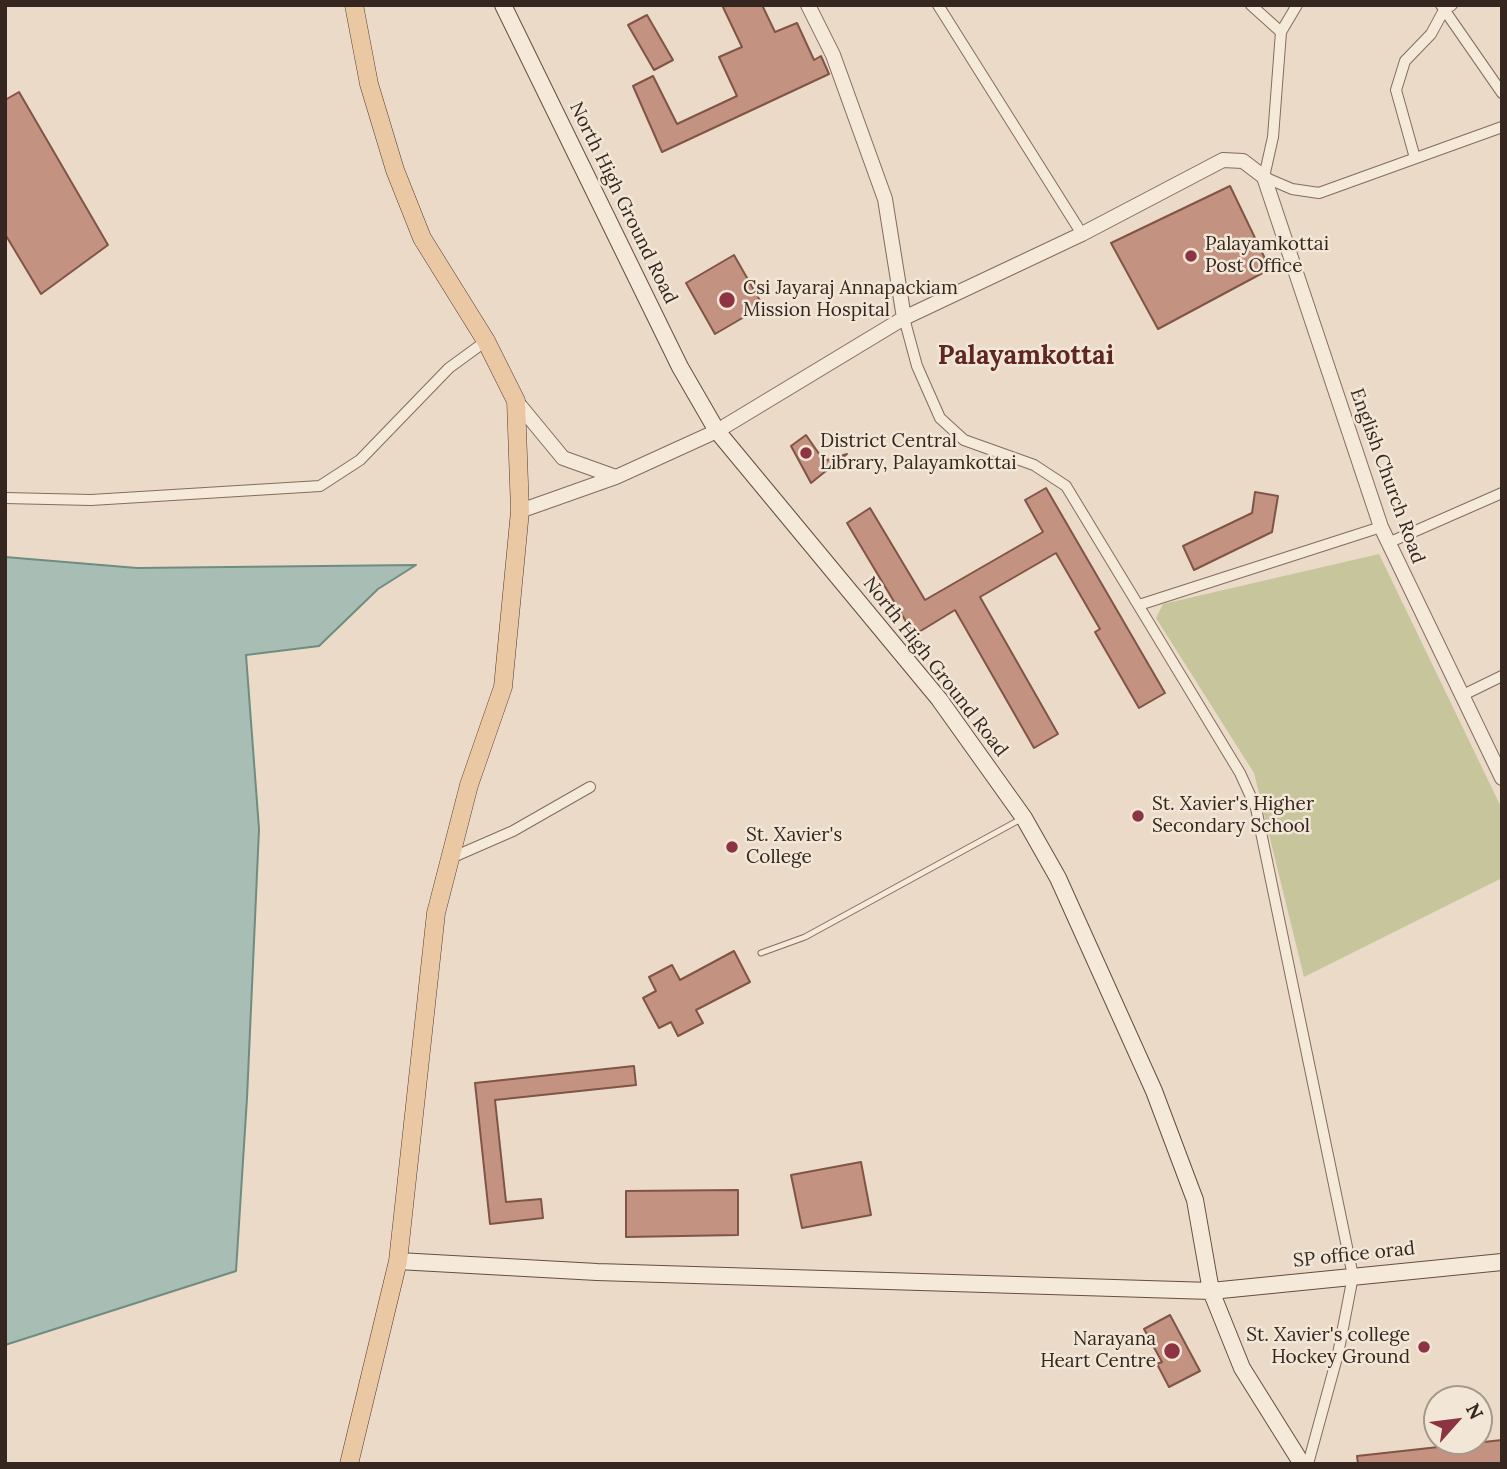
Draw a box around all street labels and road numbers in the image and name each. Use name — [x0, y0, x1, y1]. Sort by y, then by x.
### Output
street label: North High Ground Road — [564, 98, 682, 308]
street label: English Church Road — [1345, 385, 1429, 567]
street label: North High Ground Road — [858, 573, 1012, 761]
street label: SP office orad — [1292, 1237, 1416, 1273]

